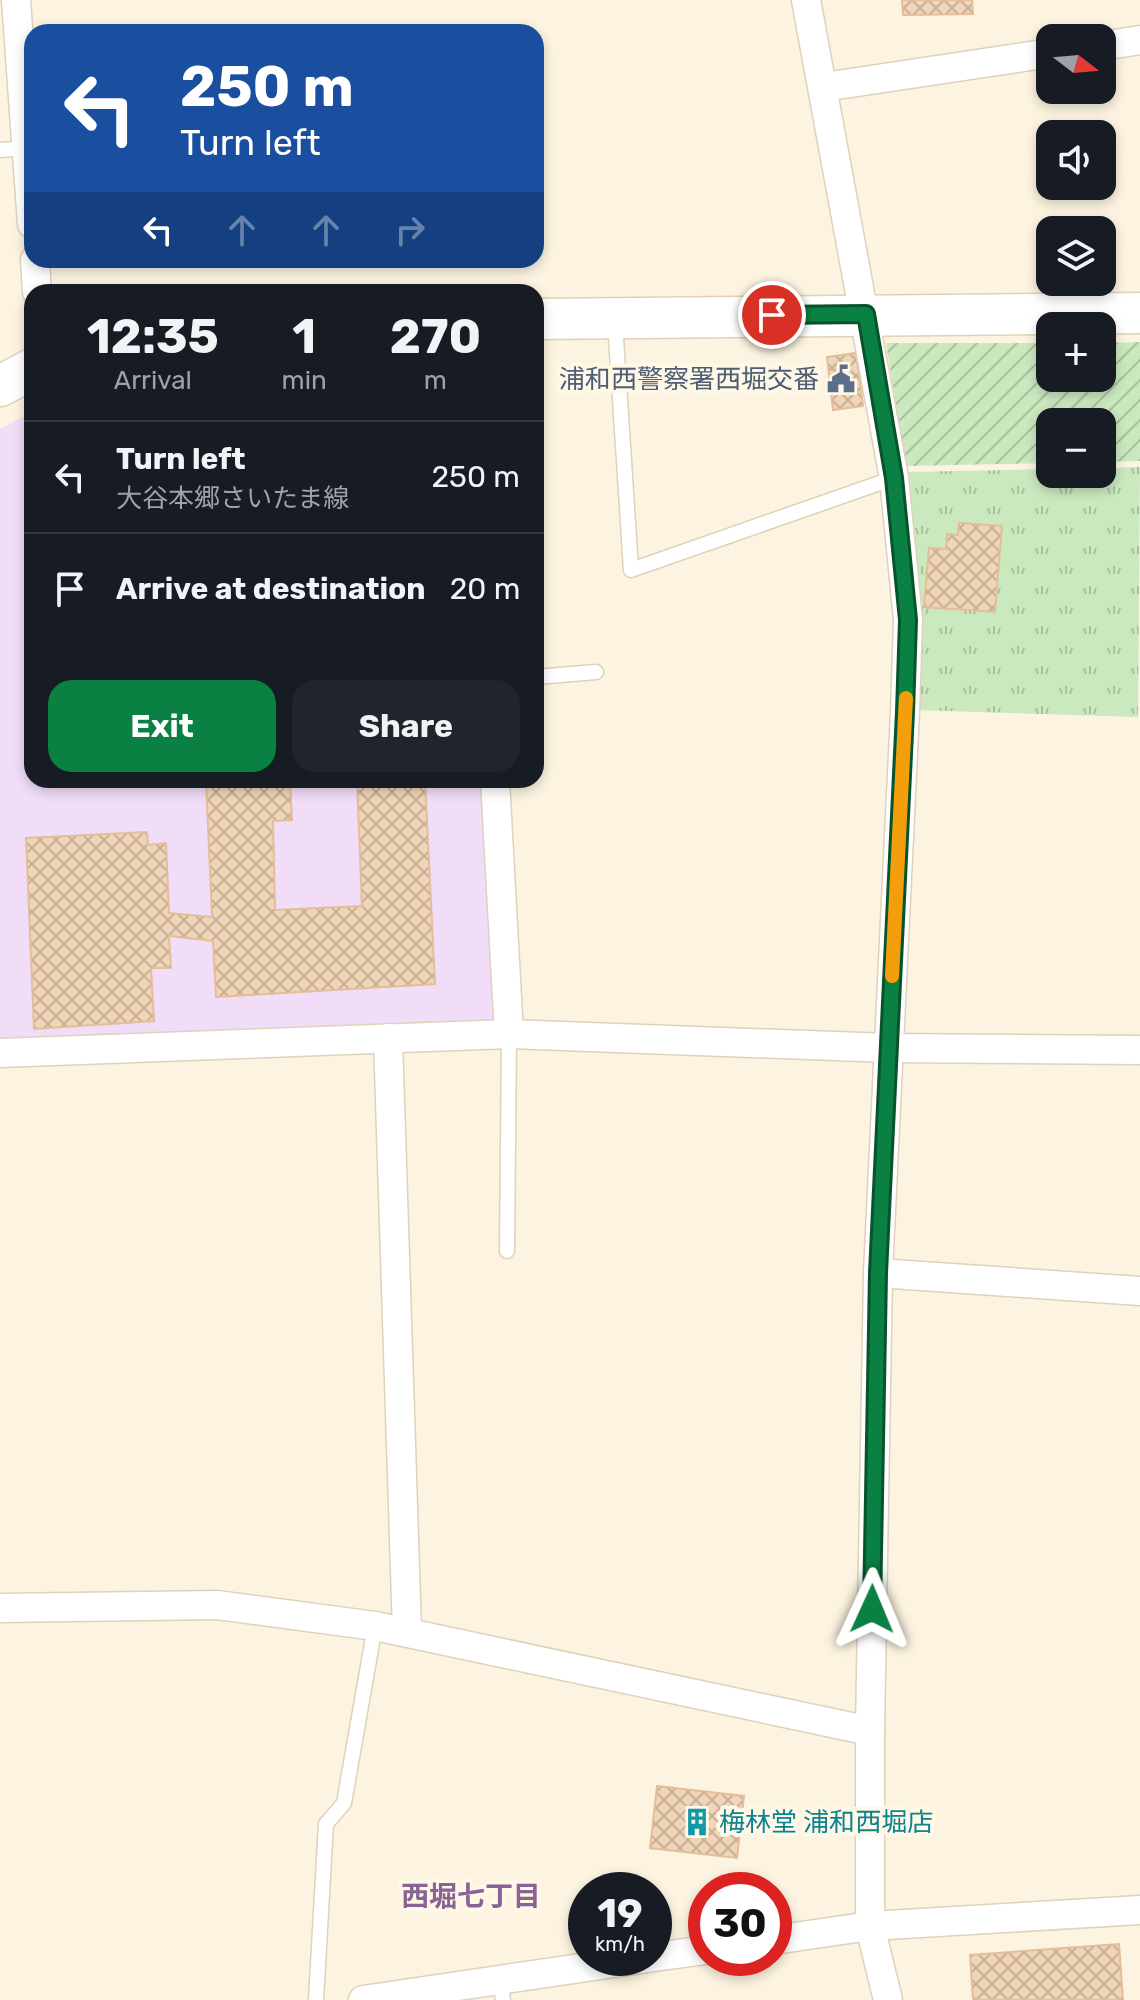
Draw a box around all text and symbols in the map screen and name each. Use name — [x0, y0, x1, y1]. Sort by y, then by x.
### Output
north arrow — [1036, 24, 1116, 104]
map controls — [1036, 24, 1116, 488]
text: 250 m — [180, 54, 354, 120]
icon: left — [48, 56, 152, 160]
button: sound — [1036, 120, 1116, 200]
text: Turn left — [180, 121, 321, 164]
icon: left — [136, 208, 180, 252]
icon: ahead — [220, 208, 264, 252]
icon: ahead — [304, 208, 348, 252]
icon: right — [388, 208, 432, 252]
button: layers — [1036, 216, 1116, 296]
pin — [738, 281, 806, 349]
icon: arrive — [750, 293, 794, 337]
text: 12:35 — [87, 308, 219, 365]
text: 1 — [292, 308, 316, 365]
text: 270 — [390, 308, 481, 365]
button: + — [1036, 312, 1116, 392]
place label: 浦和西警察署西堀交番 — [559, 364, 819, 395]
public building icon: 浦和西警察署西堀交番 — [826, 364, 856, 394]
text: Arrival — [114, 365, 192, 396]
text: min — [282, 365, 327, 396]
text: m — [424, 365, 447, 396]
button: − — [1036, 408, 1116, 488]
text: Turn left — [116, 441, 246, 477]
icon: left — [48, 455, 92, 499]
text: 250 m — [432, 459, 520, 495]
text: 大谷本郷さいたま線 — [116, 483, 349, 514]
icon: arrive — [48, 567, 92, 611]
text: Arrive at destination — [116, 571, 426, 607]
text: 20 m — [450, 571, 520, 607]
button: Exit — [48, 680, 276, 772]
button: Share — [292, 680, 520, 772]
position arrow — [830, 1567, 914, 1651]
building icon: 梅林堂 浦和西堀店 — [682, 1807, 712, 1837]
place label: 梅林堂 浦和西堀店 — [719, 1807, 933, 1838]
speed limit sign: 30 — [688, 1872, 792, 1976]
district label: 西堀七丁目 — [401, 1880, 541, 1913]
text: 19 — [597, 1890, 643, 1937]
text: km/h — [595, 1932, 645, 1956]

